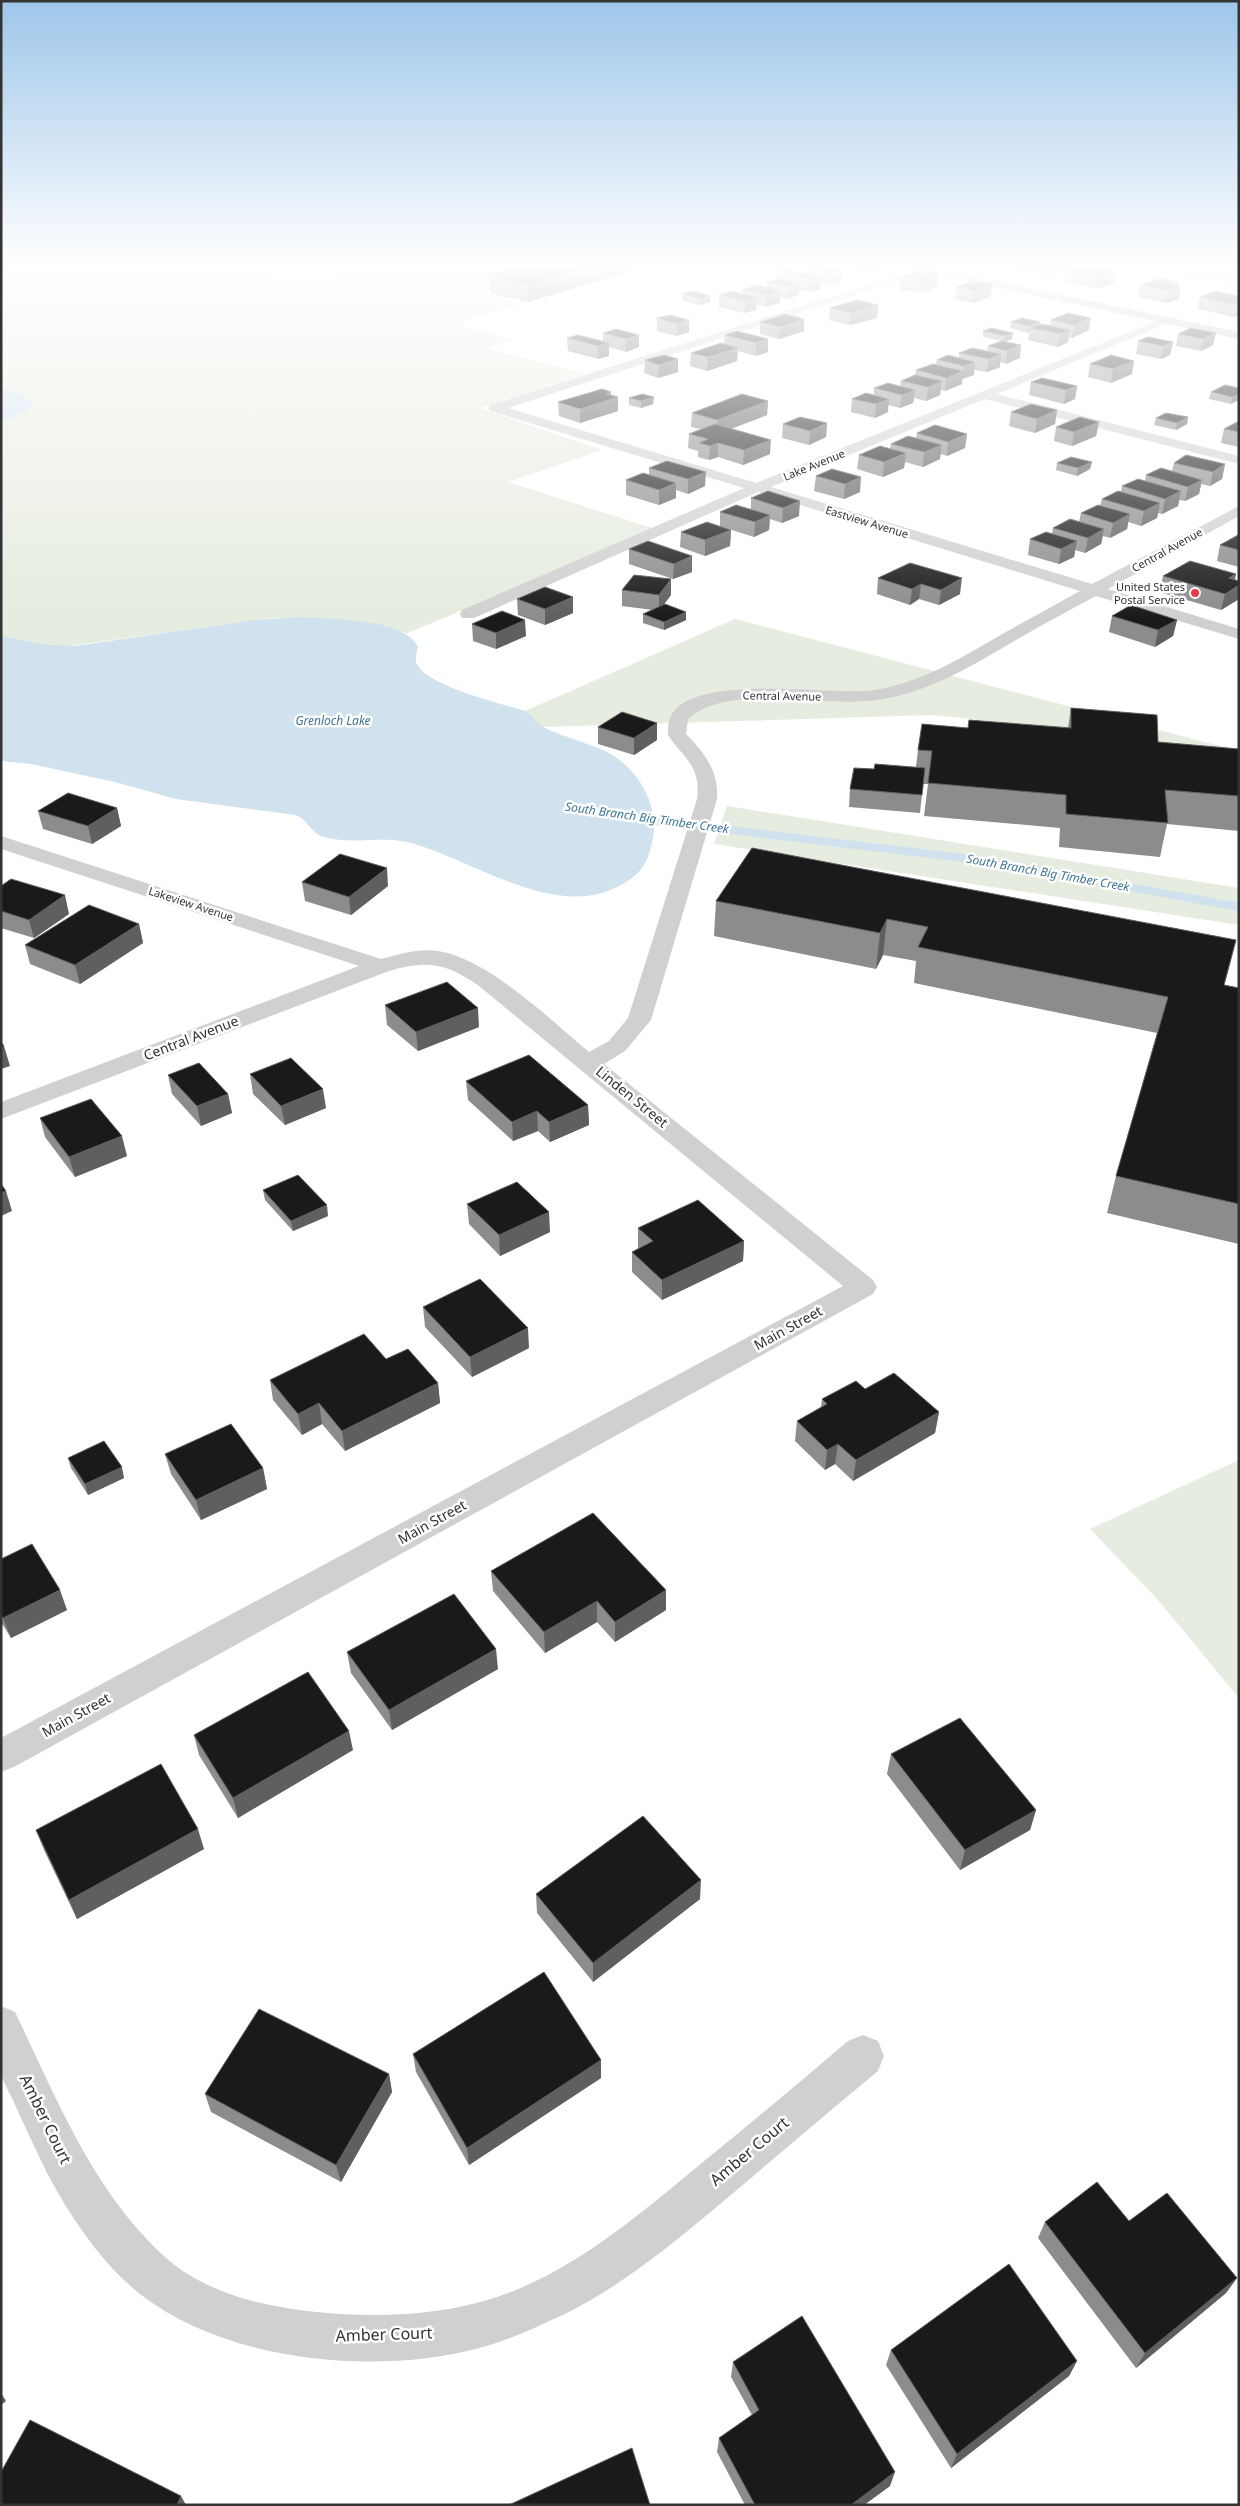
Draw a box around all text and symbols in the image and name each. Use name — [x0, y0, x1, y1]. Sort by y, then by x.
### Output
street label: Lake Avenue — [781, 445, 847, 484]
street label: Eastview Avenue — [824, 502, 910, 541]
street label: Central Avenue — [1129, 524, 1205, 575]
place label: United States Postal Service — [1114, 579, 1185, 607]
marker: United States Postal Service — [1189, 587, 1201, 599]
street label: Central Avenue — [743, 687, 822, 704]
water label: Grenloch Lake — [295, 712, 371, 729]
water label: South Branch Big Timber Creek — [564, 798, 731, 838]
water label: South Branch Big Timber Creek — [965, 850, 1132, 895]
street label: Lakeview Avenue — [147, 883, 235, 924]
street label: Central Avenue — [141, 1011, 241, 1064]
street label: Linden Street — [592, 1062, 672, 1132]
street label: Main Street — [750, 1301, 825, 1354]
street label: Main Street — [394, 1495, 469, 1548]
street label: Main Street — [38, 1688, 113, 1741]
street label: Amber Court — [15, 2071, 77, 2168]
street label: Amber Court — [705, 2111, 793, 2191]
street label: Amber Court — [335, 2321, 433, 2347]

